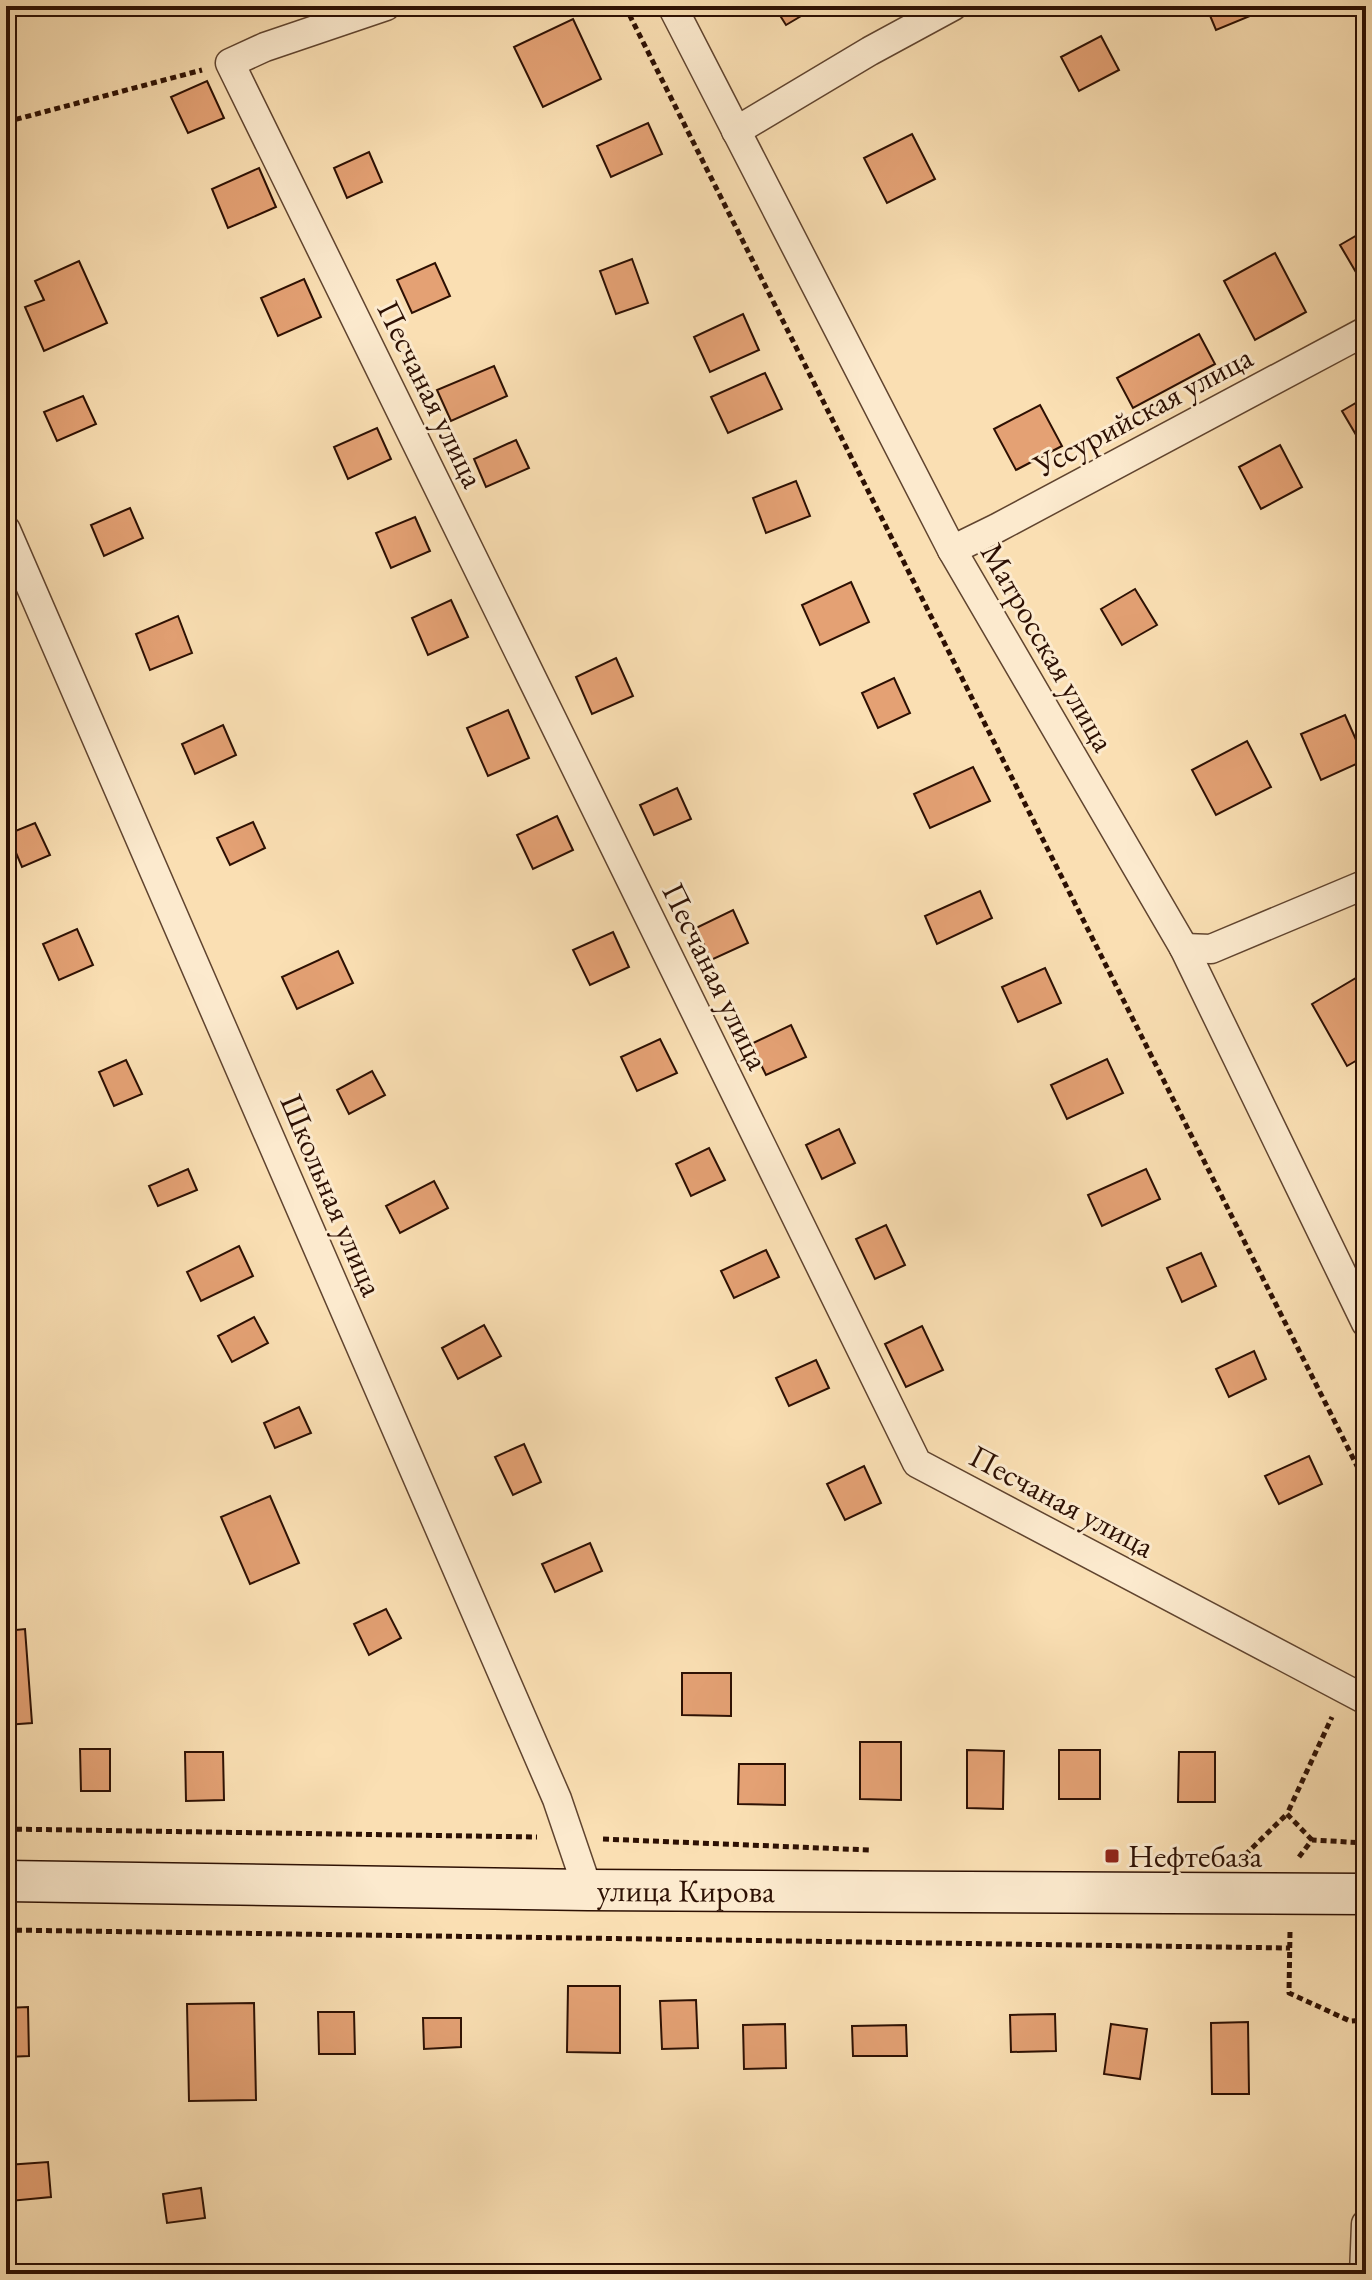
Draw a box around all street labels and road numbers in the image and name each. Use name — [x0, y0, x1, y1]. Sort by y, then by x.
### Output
street label: Песчаная улица — [368, 293, 495, 495]
street label: Уссурийская улица — [1025, 336, 1260, 487]
street label: Матросская улица — [971, 535, 1125, 759]
street label: Песчаная улица — [653, 875, 780, 1077]
street label: Школьная улица — [271, 1088, 394, 1303]
street label: Песчаная улица — [962, 1435, 1162, 1567]
street label: улица Кирова — [597, 1869, 775, 1912]

